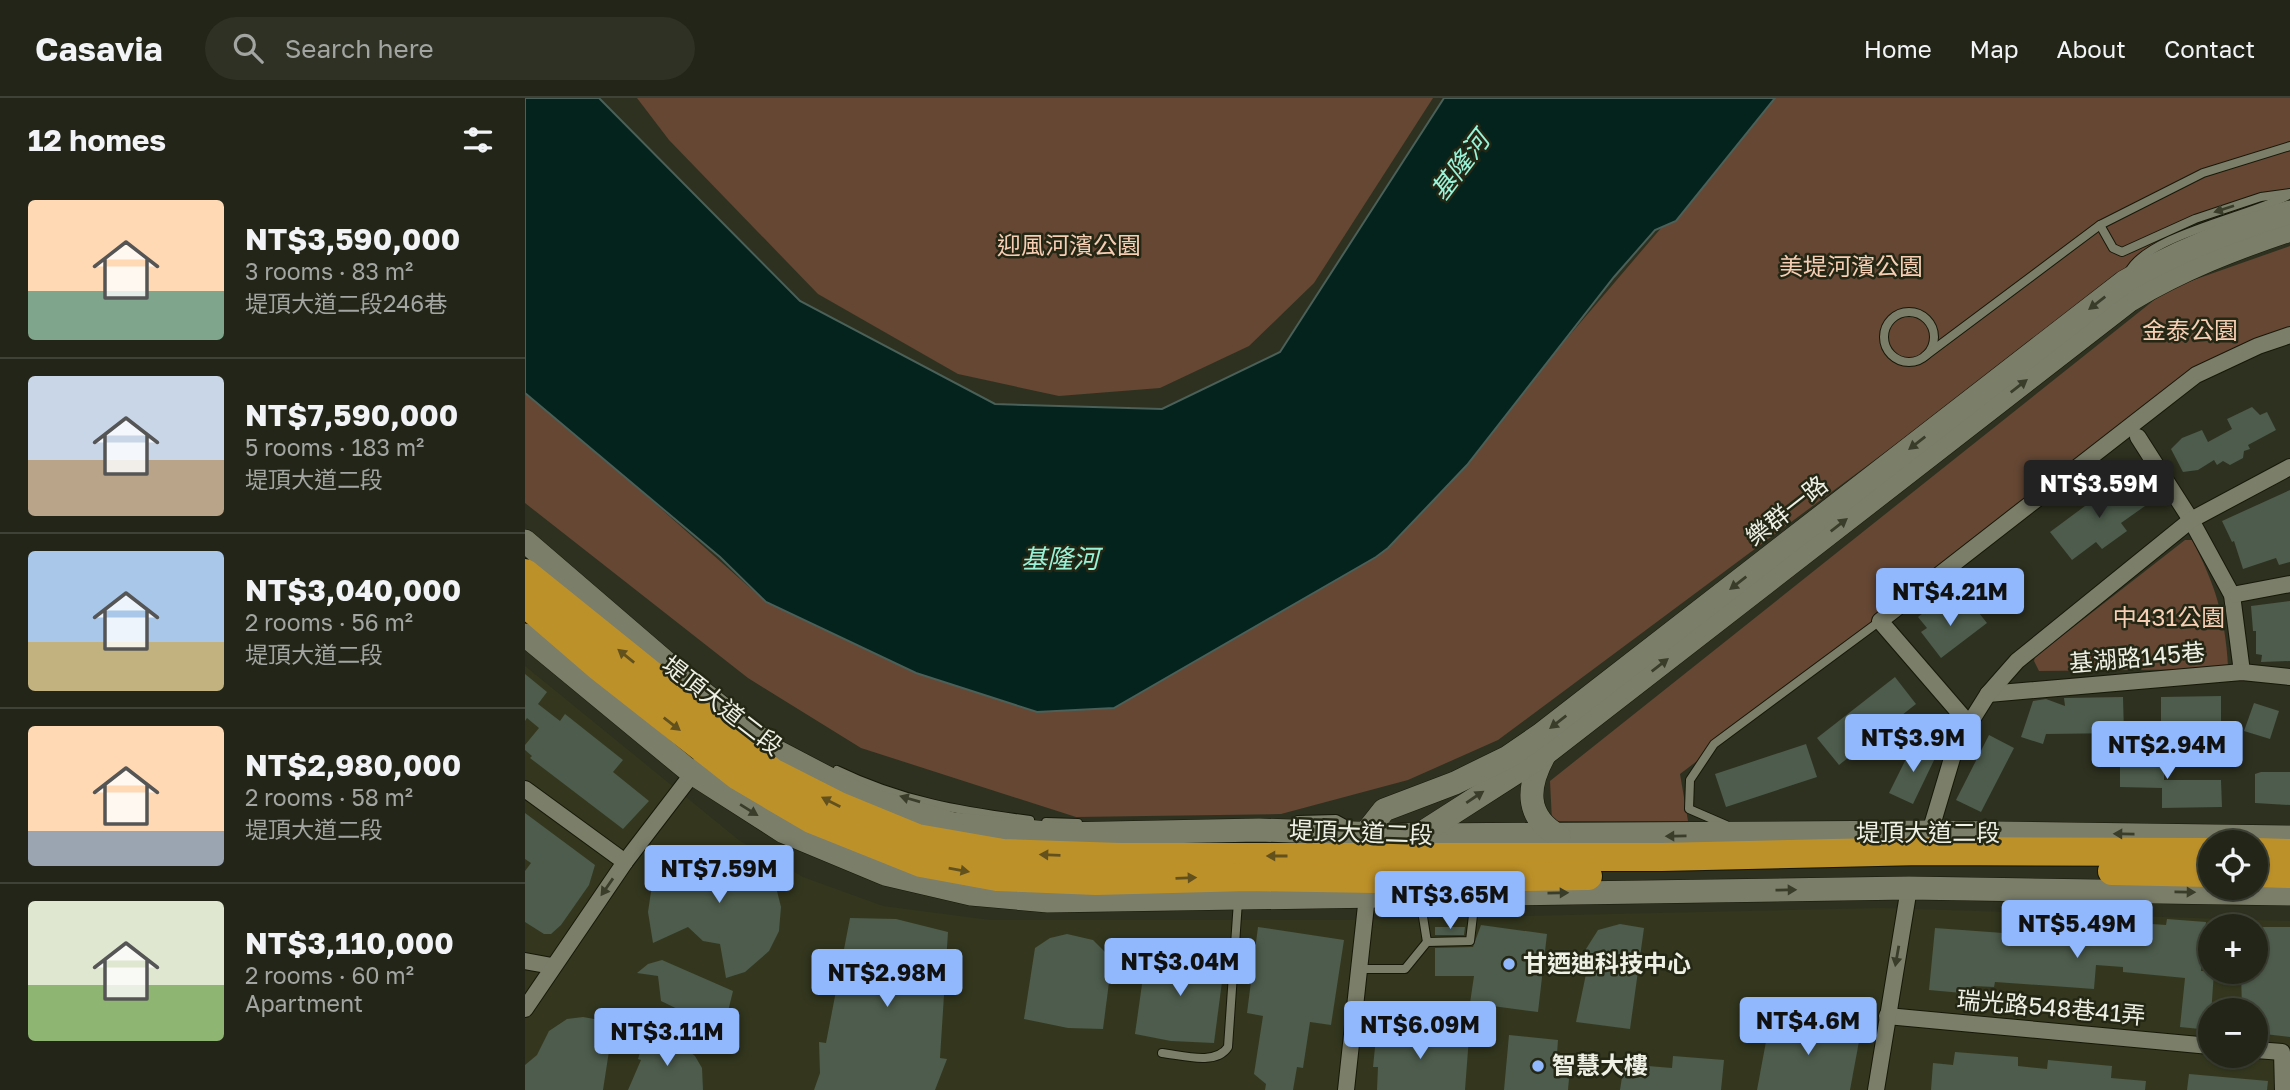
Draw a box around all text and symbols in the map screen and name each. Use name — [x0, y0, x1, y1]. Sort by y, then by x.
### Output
search box — [205, 17, 695, 80]
text: Casavia — [35, 29, 163, 68]
icon: search — [229, 29, 267, 67]
text: Search here — [285, 33, 434, 64]
text: Home — [1864, 34, 1932, 63]
text: Map — [1970, 34, 2019, 63]
text: About — [2057, 34, 2126, 63]
text: Contact — [2164, 34, 2255, 63]
icon: filters — [459, 121, 497, 159]
water label: 基隆河 — [1424, 121, 1498, 206]
text: 12 homes — [28, 122, 166, 158]
one-way arrow — [2213, 205, 2234, 215]
text: NT$3,590,000 — [245, 221, 460, 257]
icon: home — [84, 228, 168, 312]
park label: 迎風河濱公園 — [997, 230, 1141, 259]
park label: 美堤河濱公園 — [1779, 251, 1923, 280]
text: 3 rooms · 83 m² — [245, 257, 413, 285]
text: 堤頂大道二段246巷 — [245, 289, 447, 317]
one-way arrow — [2088, 296, 2106, 310]
park label: 金泰公園 — [2142, 315, 2238, 344]
one-way arrow — [2010, 379, 2028, 393]
text: NT$7,590,000 — [245, 397, 458, 433]
icon: home — [84, 404, 168, 488]
text: 5 rooms · 183 m² — [245, 433, 424, 461]
one-way arrow — [1909, 435, 1927, 450]
pin: NT$3.59M — [2027, 460, 2171, 520]
text: 堤頂大道二段 — [245, 465, 383, 493]
street label: 樂群一路 — [1739, 469, 1833, 551]
text: NT$3.59M — [2040, 469, 2158, 497]
one-way arrow — [1830, 518, 1848, 533]
water label: 基隆河 — [1021, 543, 1104, 574]
pin: NT$4.21M — [1878, 568, 2022, 628]
text: NT$3,040,000 — [245, 572, 461, 608]
one-way arrow — [1729, 575, 1747, 589]
text: NT$4.21M — [1892, 577, 2008, 605]
icon: home — [84, 579, 168, 663]
park label: 中431公園 — [2113, 602, 2225, 631]
text: 2 rooms · 56 m² — [245, 608, 413, 636]
street label: 基湖路145巷 — [2068, 636, 2206, 677]
text: 堤頂大道二段 — [245, 640, 383, 668]
one-way arrow — [618, 649, 635, 664]
street label: 堤頂大道二段 — [657, 649, 789, 761]
one-way arrow — [1650, 657, 1668, 672]
one-way arrow — [1549, 714, 1567, 729]
pin: NT$3.9M — [1848, 714, 1978, 774]
one-way arrow — [663, 717, 681, 732]
pin: NT$2.94M — [2095, 722, 2239, 781]
text: NT$3.9M — [1861, 723, 1965, 751]
text: NT$2.94M — [2108, 730, 2226, 758]
text: NT$2,980,000 — [245, 747, 461, 783]
icon: home — [84, 754, 168, 838]
text: 2 rooms · 58 m² — [245, 783, 413, 811]
one-way arrow — [1466, 790, 1484, 804]
one-way arrow — [900, 793, 921, 803]
one-way arrow — [821, 796, 841, 807]
one-way arrow — [740, 804, 759, 817]
street label: 堤頂大道二段 — [1289, 814, 1434, 849]
text: 堤頂大道二段 — [245, 815, 383, 843]
street label: 堤頂大道二段 — [1856, 817, 2000, 846]
one-way arrow — [2113, 829, 2135, 840]
one-way arrow — [1665, 830, 1687, 842]
map controls — [2198, 830, 2268, 1068]
button: locate — [2198, 830, 2268, 900]
pin: NT$7.59M — [647, 846, 791, 905]
one-way arrow — [1038, 849, 1060, 860]
one-way arrow — [1266, 850, 1288, 862]
text: NT$7.59M — [661, 854, 777, 882]
one-way arrow — [948, 865, 970, 876]
one-way arrow — [1175, 872, 1197, 884]
pin: NT$3.65M — [1378, 872, 1522, 931]
one-way arrow — [600, 878, 614, 896]
text: NT$3.65M — [1391, 880, 1509, 908]
one-way arrow — [1775, 884, 1797, 896]
one-way arrow — [1547, 887, 1569, 899]
one-way arrow — [2174, 887, 2196, 898]
pin: NT$5.49M — [2005, 900, 2149, 960]
text: NT$5.49M — [2018, 909, 2136, 937]
button: + — [2198, 914, 2268, 984]
text: NT$3,110,000 — [245, 925, 454, 961]
icon: home — [84, 929, 168, 1013]
pin: NT$3.04M — [1108, 939, 1252, 998]
one-way arrow — [1891, 945, 1902, 967]
text: NT$3.04M — [1120, 947, 1240, 975]
place label: 甘迺迪科技中心 — [1523, 948, 1691, 977]
pin: NT$2.98M — [815, 950, 959, 1009]
marker: 甘迺迪科技中心 — [1501, 956, 1517, 972]
text: NT$2.98M — [827, 958, 947, 986]
text: 2 rooms · 60 m² — [245, 961, 414, 989]
street label: 瑞光路548巷41弄 — [1955, 984, 2147, 1029]
text: Apartment — [245, 989, 363, 1017]
pin: NT$4.6M — [1743, 998, 1873, 1057]
button: − — [2198, 998, 2268, 1068]
pin: NT$6.09M — [1348, 1002, 1492, 1061]
text: NT$4.6M — [1756, 1006, 1860, 1034]
pin: NT$3.11M — [595, 1009, 739, 1068]
text: NT$6.09M — [1360, 1010, 1480, 1038]
text: NT$3.11M — [610, 1017, 724, 1045]
place label: 智慧大樓 — [1552, 1050, 1648, 1079]
marker: 智慧大樓 — [1530, 1058, 1546, 1074]

